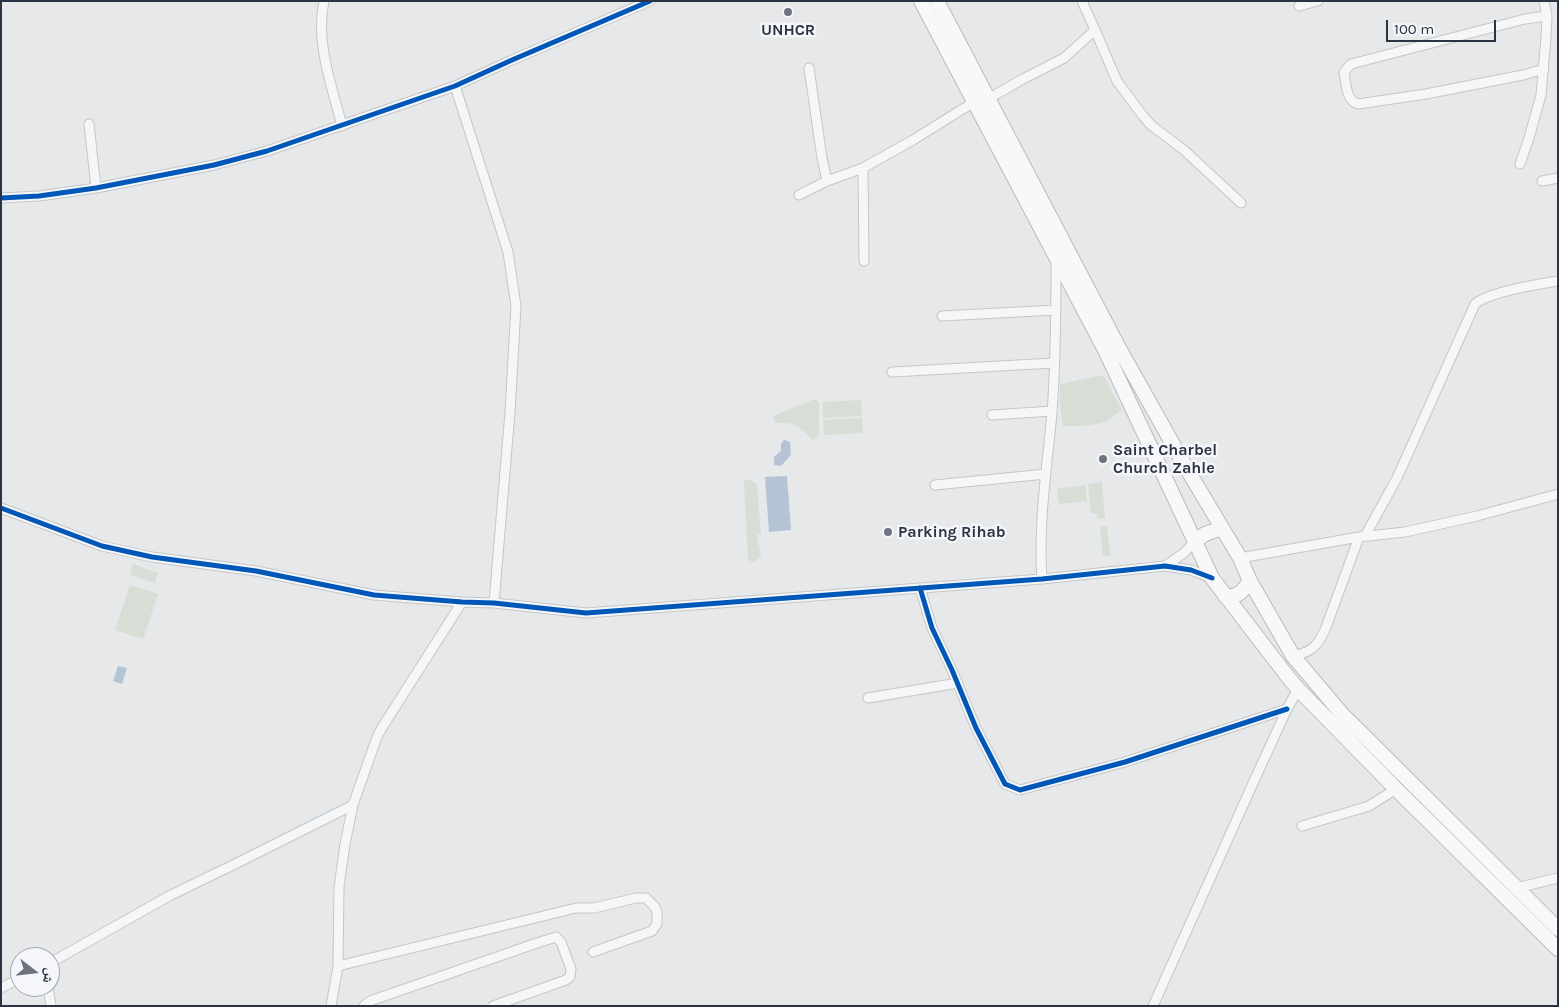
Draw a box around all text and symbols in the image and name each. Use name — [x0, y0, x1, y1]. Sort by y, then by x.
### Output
marker: UNHCR — [782, 6, 794, 18]
scale bar — [1389, 10, 1499, 42]
place label: UNHCR — [761, 20, 815, 40]
text: 100 m — [1394, 20, 1434, 38]
place label: Saint Charbel Church Zahle — [1113, 440, 1217, 478]
marker: Saint Charbel Church Zahle — [1097, 453, 1109, 465]
place label: Parking Rihab — [898, 522, 1006, 542]
marker: Parking Rihab — [882, 526, 894, 538]
north arrow — [10, 947, 60, 997]
text: ش — [39, 967, 59, 985]

